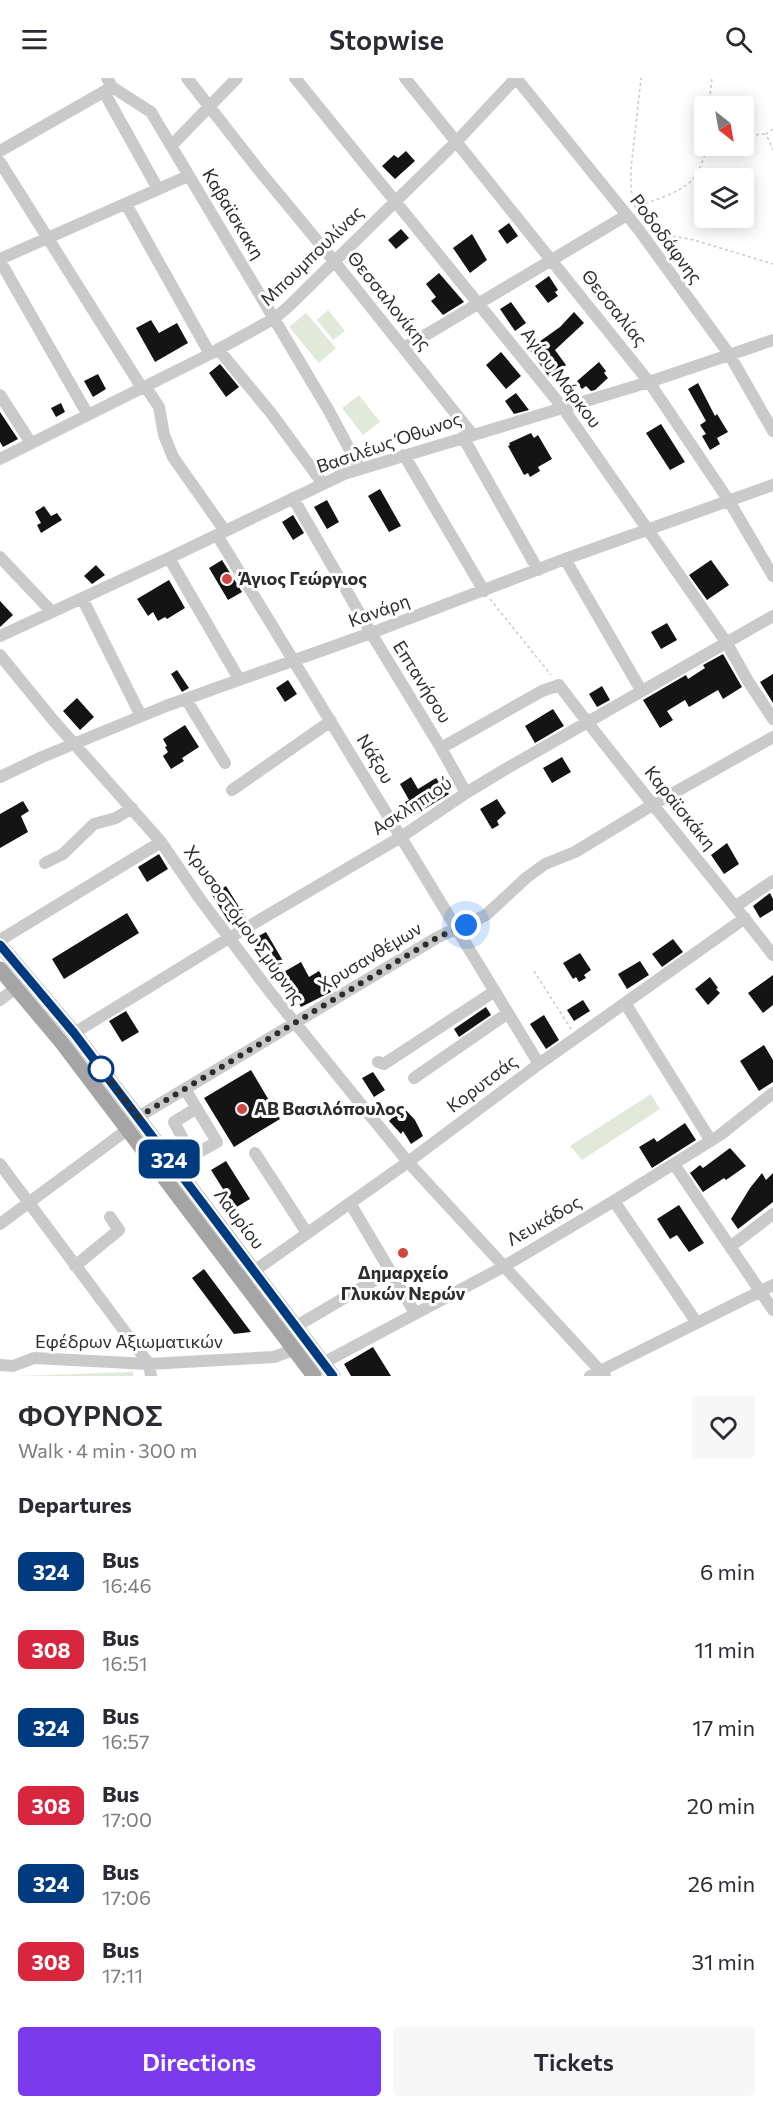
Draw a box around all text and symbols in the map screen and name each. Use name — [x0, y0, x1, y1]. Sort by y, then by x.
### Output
icon: menu — [18, 23, 51, 56]
text: Stopwise — [329, 23, 444, 56]
icon: search — [722, 23, 755, 56]
north arrow — [694, 96, 754, 156]
map controls — [694, 96, 754, 228]
street label: Καβαϊσκακη — [198, 164, 269, 263]
button: layers — [694, 168, 754, 228]
street label: Ροδοδάφνης — [626, 189, 708, 287]
street label: Μπουμπουλίνας — [255, 201, 367, 310]
street label: Θεσσαλονίκης — [343, 247, 436, 354]
street label: Θεσσαλίας — [577, 265, 652, 350]
street label: Αγίου Μάρκου — [517, 323, 607, 432]
street label: Βασιλέως Όθωνος — [313, 407, 464, 477]
place label: Άγιος Γεώργιος — [238, 567, 367, 589]
marker: Άγιος Γεώργιος — [220, 572, 234, 586]
street label: Κανάρη — [345, 589, 412, 631]
street label: Επτανήσου — [389, 636, 457, 727]
street label: Νάξου — [353, 730, 399, 787]
street label: Καραϊσκάκη — [640, 761, 721, 854]
street label: Ασκληπιού — [367, 771, 455, 839]
street label: Χρυσοστόμου Σμύρνης — [180, 841, 310, 1008]
your location — [451, 910, 481, 940]
street label: Χρυσανθέμων — [314, 917, 425, 996]
street label: Κορυτσάς — [442, 1050, 521, 1117]
unlabelled marker — [88, 1056, 114, 1082]
place label: ΑΒ Βασιλόπουλος — [254, 1097, 405, 1119]
marker: ΑΒ Βασιλόπουλος — [235, 1102, 249, 1116]
line badge: 324 — [134, 1140, 204, 1178]
text: 324 — [151, 1147, 187, 1172]
street label: Λαυρίου — [210, 1184, 270, 1253]
street label: Λευκάδος — [502, 1190, 585, 1250]
marker: Δημαρχείο Γλυκών Νερών — [396, 1246, 410, 1260]
place label: Δημαρχείο Γλυκών Νερών — [341, 1261, 465, 1304]
street label: Εφέδρων Αξιωματικών — [35, 1330, 223, 1352]
button: heart — [692, 1396, 755, 1459]
text: ΦΟΥΡΝΟΣ — [18, 1398, 163, 1432]
text: Walk · 4 min · 300 m — [18, 1438, 197, 1462]
text: Departures — [18, 1491, 132, 1518]
text: Bus — [102, 1546, 139, 1573]
text: 6 min — [700, 1558, 755, 1585]
text: 324 — [33, 1559, 69, 1584]
text: 16:46 — [102, 1573, 152, 1597]
text: Bus — [102, 1624, 139, 1651]
text: 11 min — [695, 1636, 755, 1663]
text: 308 — [31, 1637, 71, 1662]
text: 16:51 — [102, 1651, 147, 1675]
text: Bus — [102, 1702, 139, 1729]
text: 17 min — [692, 1714, 755, 1741]
text: 324 — [33, 1715, 69, 1740]
text: 16:57 — [102, 1729, 149, 1753]
text: Bus — [102, 1780, 139, 1807]
text: 20 min — [687, 1792, 755, 1819]
text: 308 — [31, 1793, 71, 1818]
text: 17:00 — [102, 1807, 152, 1831]
text: Bus — [102, 1858, 139, 1885]
text: 26 min — [688, 1870, 755, 1897]
text: 324 — [33, 1871, 69, 1896]
text: 17:06 — [102, 1885, 151, 1909]
text: Bus — [102, 1936, 139, 1963]
text: 31 min — [691, 1948, 755, 1975]
text: 308 — [31, 1949, 71, 1974]
text: 17:11 — [102, 1963, 143, 1987]
button: Directions — [18, 2027, 381, 2096]
button: Tickets — [393, 2027, 755, 2096]

